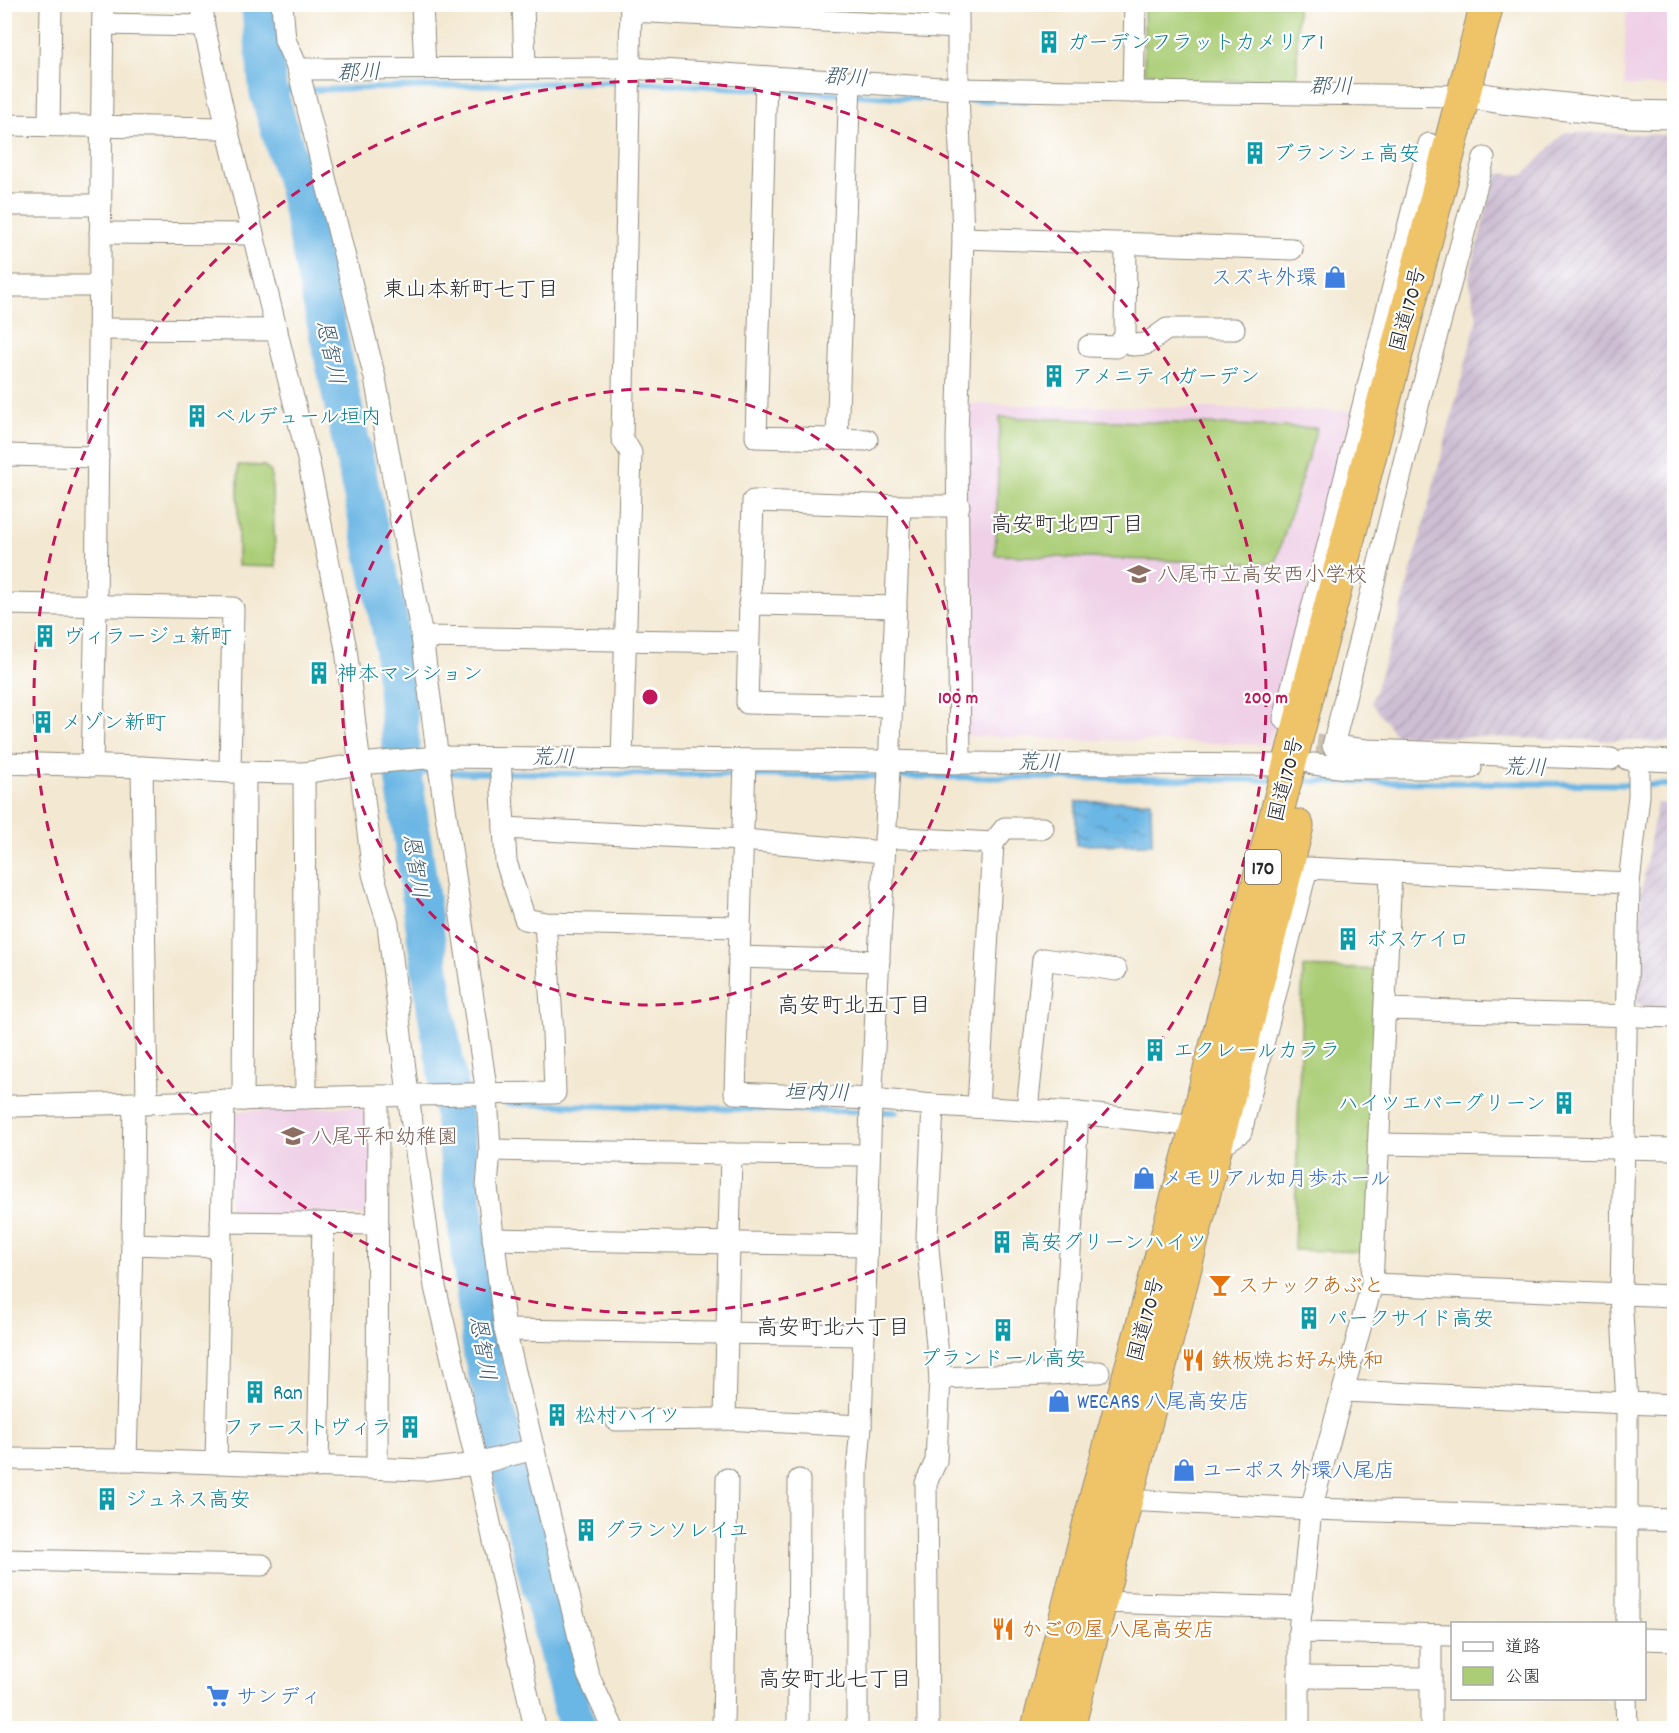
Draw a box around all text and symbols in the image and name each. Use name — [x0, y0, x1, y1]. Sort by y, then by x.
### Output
building icon: ガーデンフラットカメリア1 — [1036, 29, 1062, 55]
place label: ガーデンフラットカメリア1 — [1067, 30, 1324, 60]
water label: 郡川 — [337, 58, 382, 91]
water label: 郡川 — [823, 63, 869, 96]
water label: 郡川 — [1309, 73, 1353, 104]
building icon: ブランシェ高安 — [1242, 140, 1268, 166]
place label: ブランシェ高安 — [1273, 141, 1420, 171]
shop icon: スズキ外環 — [1322, 264, 1348, 290]
street label: 国道170号 — [1384, 264, 1436, 356]
place label: スズキ外環 — [1211, 265, 1317, 295]
district label: 東山本新町七丁目 — [383, 276, 559, 307]
water label: 恩智川 — [307, 317, 351, 388]
building icon: アメニティガーデン — [1041, 363, 1067, 389]
place label: アメニティガーデン — [1072, 364, 1260, 394]
building icon: ベルデュール垣内 — [184, 403, 210, 429]
place label: ベルデュール垣内 — [215, 404, 382, 434]
district label: 高安町北四丁目 — [990, 511, 1144, 542]
school or university icon: 八尾市立高安西小学校 — [1126, 561, 1152, 587]
place label: 八尾市立高安西小学校 — [1157, 562, 1367, 592]
building icon: ヴィラージュ新町 — [32, 623, 58, 649]
place label: ヴィラージュ新町 — [63, 624, 231, 654]
building icon: 神本マンション — [306, 660, 332, 686]
place label: 神本マンション — [337, 661, 483, 691]
centre of rings — [640, 687, 660, 707]
text: 100 m — [938, 687, 978, 712]
text: 200 m — [1244, 687, 1288, 712]
building icon: メゾン新町 — [30, 709, 56, 735]
place label: メゾン新町 — [61, 710, 166, 740]
street label: 国道170号 — [1263, 734, 1313, 826]
water label: 荒川 — [531, 744, 575, 775]
water label: 荒川 — [1017, 749, 1061, 780]
water label: 荒川 — [1503, 754, 1547, 785]
water label: 恩智川 — [393, 832, 434, 902]
road number: 170 — [1245, 850, 1281, 884]
building icon: ボスケイロ — [1335, 926, 1361, 952]
place label: ボスケイロ — [1366, 927, 1470, 957]
district label: 高安町北五丁目 — [777, 992, 931, 1023]
building icon: エクレールカララ — [1142, 1037, 1168, 1063]
place label: エクレールカララ — [1173, 1038, 1341, 1068]
water label: 垣内川 — [784, 1078, 850, 1111]
building icon: ハイツエバーグリーン — [1551, 1090, 1577, 1116]
place label: ハイツエバーグリーン — [1338, 1091, 1546, 1121]
school or university icon: 八尾平和幼稚園 — [280, 1123, 306, 1149]
place label: 八尾平和幼稚園 — [311, 1124, 458, 1154]
shop icon: メモリアル如月歩ホール — [1131, 1165, 1157, 1191]
place label: メモリアル如月歩ホール — [1162, 1166, 1390, 1196]
building icon: 高安グリーンハイツ — [989, 1229, 1015, 1255]
place label: 高安グリーンハイツ — [1020, 1230, 1207, 1260]
bar icon: スナックあぶと — [1207, 1272, 1233, 1298]
place label: スナックあぶと — [1238, 1273, 1384, 1303]
street label: 国道170号 — [1122, 1274, 1174, 1366]
building icon: パークサイド高安 — [1296, 1305, 1322, 1331]
place label: パークサイド高安 — [1327, 1306, 1494, 1336]
water label: 恩智川 — [460, 1313, 502, 1384]
district label: 高安町北六丁目 — [756, 1314, 910, 1345]
building icon: プランドール高安 — [990, 1317, 1016, 1343]
place label: プランドール高安 — [920, 1346, 1086, 1376]
restaurant icon: 鉄板焼お好み焼 和 — [1180, 1347, 1206, 1373]
place label: 鉄板焼お好み焼 和 — [1211, 1348, 1384, 1378]
building icon: Ran — [242, 1379, 268, 1405]
place label: Ran — [273, 1380, 303, 1410]
shop icon: WECARS 八尾高安店 — [1046, 1388, 1072, 1414]
place label: WECARS 八尾高安店 — [1077, 1389, 1250, 1419]
building icon: 松村ハイツ — [544, 1402, 570, 1428]
place label: 松村ハイツ — [575, 1403, 680, 1433]
building icon: ファーストヴィラ — [397, 1414, 423, 1440]
place label: ファーストヴィラ — [224, 1415, 392, 1445]
shop icon: ユーポス 外環八尾店 — [1171, 1457, 1197, 1483]
place label: ユーポス 外環八尾店 — [1202, 1458, 1395, 1488]
building icon: ジュネス高安 — [94, 1486, 120, 1512]
place label: ジュネス高安 — [125, 1487, 251, 1517]
building icon: グランソレイユ — [573, 1517, 599, 1543]
place label: グランソレイユ — [604, 1518, 749, 1548]
restaurant icon: かごの屋 八尾高安店 — [990, 1616, 1016, 1642]
place label: かごの屋 八尾高安店 — [1021, 1617, 1215, 1647]
legend — [1451, 1622, 1646, 1700]
text: 道路 — [1505, 1636, 1541, 1661]
district label: 高安町北七丁目 — [758, 1666, 912, 1697]
text: 公園 — [1505, 1666, 1541, 1691]
supermarket icon: サンディ — [205, 1683, 231, 1709]
place label: サンディ — [236, 1684, 321, 1714]

